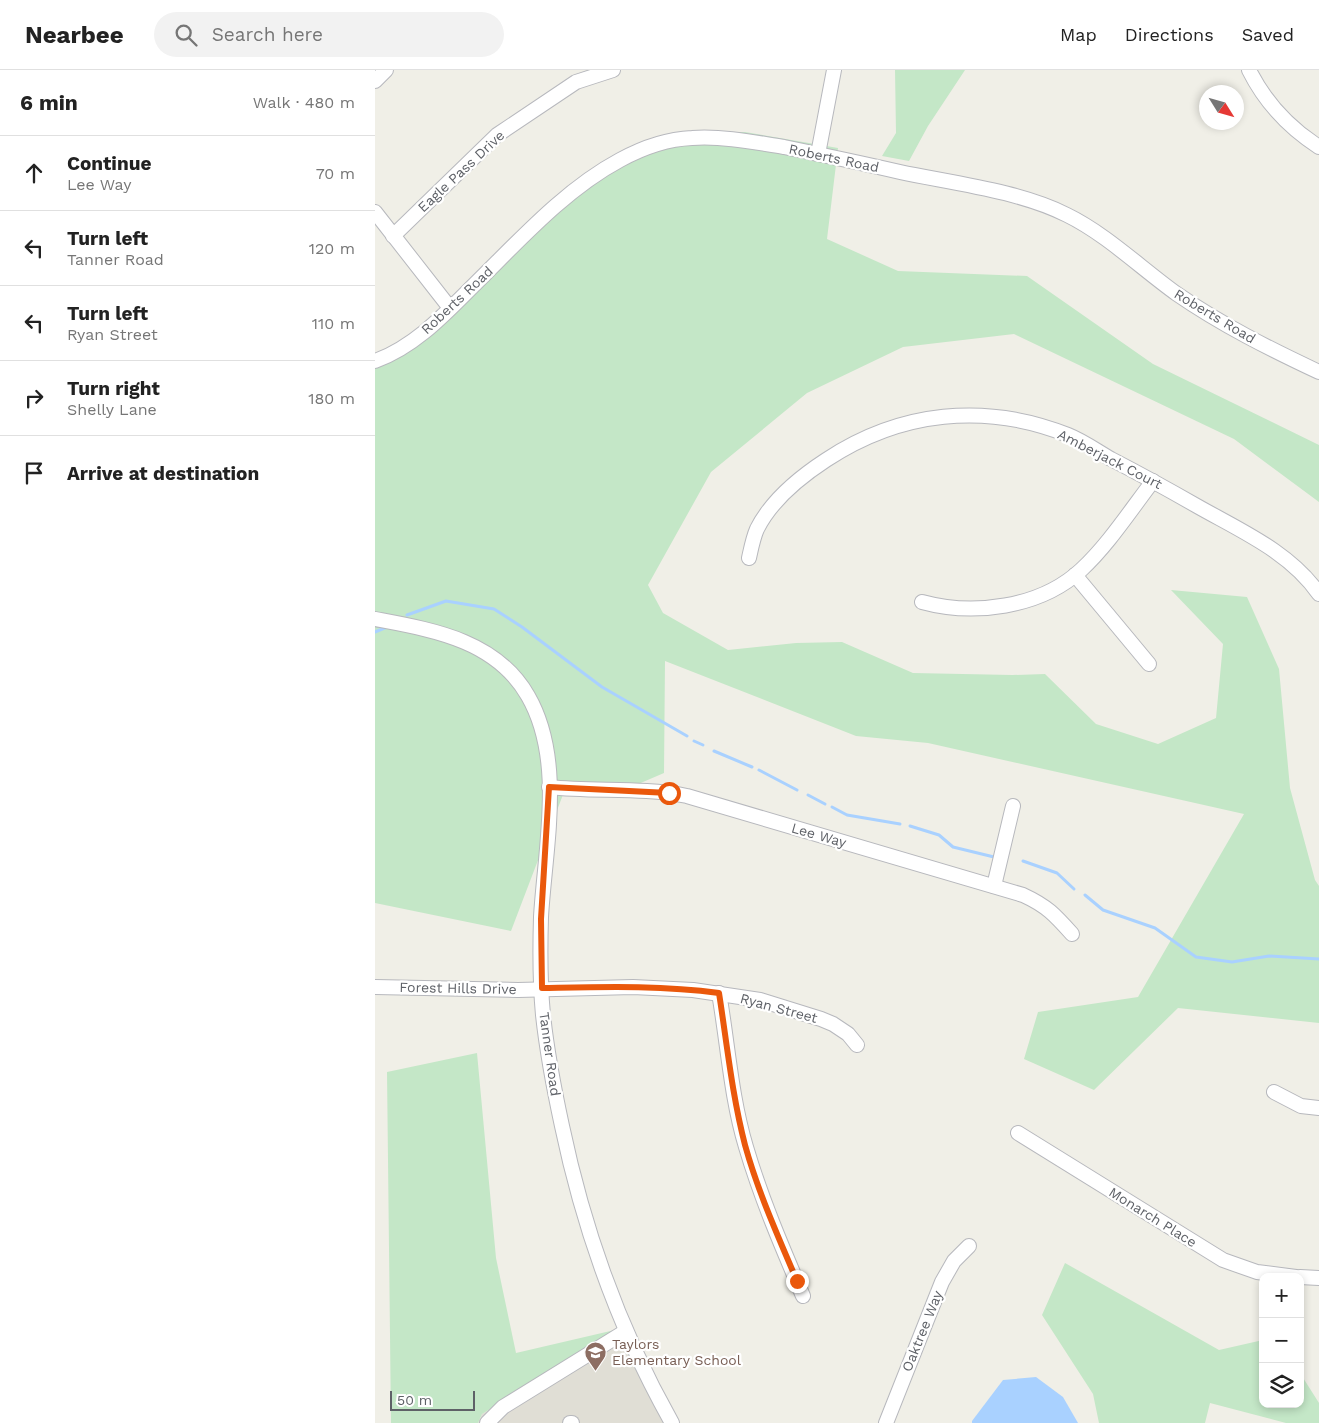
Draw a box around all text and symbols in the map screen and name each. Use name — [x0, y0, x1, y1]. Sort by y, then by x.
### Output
search box — [154, 12, 504, 57]
text: Nearbee — [25, 21, 124, 49]
icon: search — [172, 21, 200, 49]
text: Search here — [212, 23, 323, 46]
text: Map — [1060, 24, 1097, 45]
text: Directions — [1125, 24, 1214, 45]
text: Saved — [1242, 24, 1294, 45]
north arrow — [1199, 85, 1244, 130]
text: 6 min — [20, 90, 78, 115]
text: Walk · 480 m — [253, 93, 355, 112]
street label: Eagle Pass Drive — [414, 127, 508, 215]
street label: Roberts Road — [787, 141, 881, 175]
text: Continue — [67, 152, 151, 175]
icon: ahead — [20, 159, 48, 187]
text: 70 m — [316, 164, 355, 183]
text: Lee Way — [67, 175, 131, 194]
text: Turn left — [67, 227, 148, 250]
icon: left — [20, 234, 48, 262]
text: 120 m — [309, 239, 355, 258]
text: Tanner Road — [67, 250, 164, 269]
street label: Roberts Road — [418, 263, 496, 337]
street label: Roberts Road — [1172, 285, 1258, 347]
text: Turn left — [67, 302, 148, 325]
icon: left — [20, 309, 48, 337]
text: 110 m — [312, 314, 355, 333]
text: Ryan Street — [67, 325, 158, 344]
text: Turn right — [67, 377, 160, 400]
icon: right — [20, 384, 48, 412]
text: 180 m — [308, 389, 355, 408]
text: Shelly Lane — [67, 400, 157, 419]
street label: Amberjack Court — [1055, 426, 1165, 492]
icon: arrive — [20, 459, 48, 487]
text: Arrive at destination — [67, 462, 259, 485]
route start — [658, 782, 681, 805]
street label: Lee Way — [790, 820, 849, 851]
street label: Forest Hills Drive — [399, 979, 517, 997]
street label: Ryan Street — [739, 990, 820, 1026]
street label: Tanner Road — [536, 1011, 564, 1097]
street label: Monarch Place — [1106, 1184, 1200, 1250]
route end — [786, 1270, 809, 1293]
map controls — [1259, 1273, 1304, 1408]
button: + — [1259, 1273, 1304, 1318]
street label: Oaktree Way — [898, 1287, 946, 1374]
button: − — [1259, 1318, 1304, 1363]
place label: Taylors Elementary School — [612, 1336, 742, 1368]
school or university icon: Taylors Elementary School — [584, 1340, 608, 1371]
button: layers — [1259, 1363, 1304, 1408]
scale bar — [390, 1388, 475, 1411]
text: 50 m — [397, 1392, 432, 1408]

